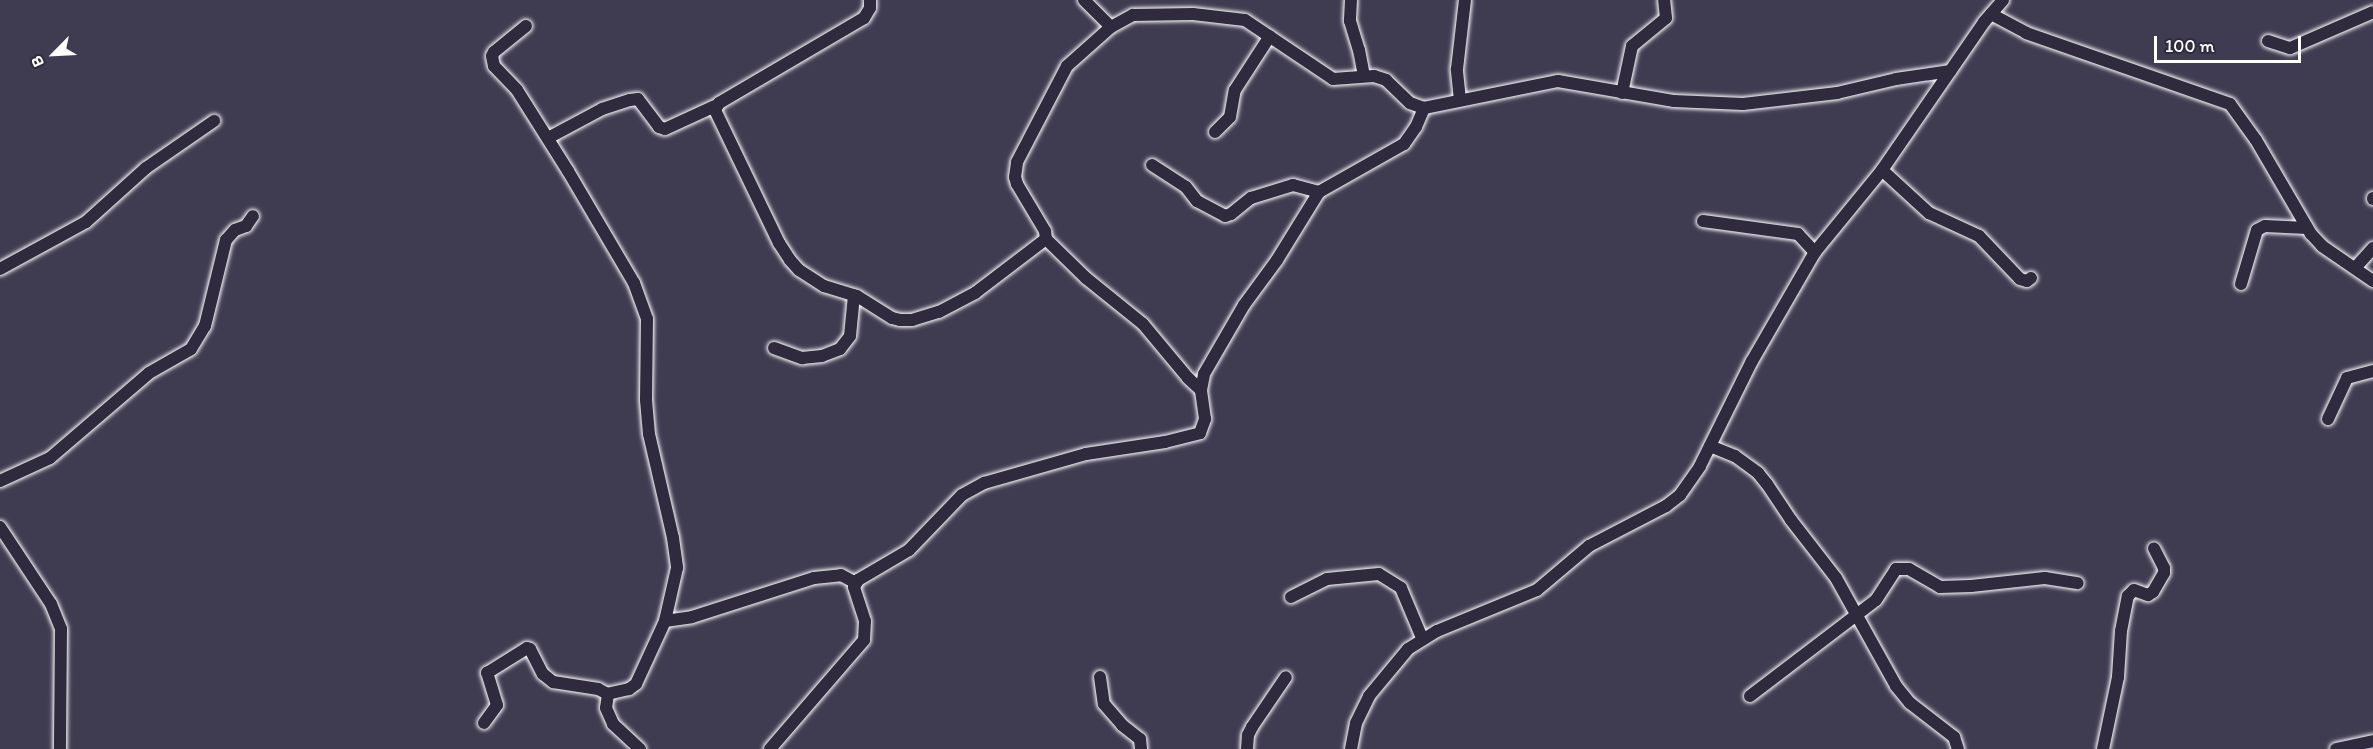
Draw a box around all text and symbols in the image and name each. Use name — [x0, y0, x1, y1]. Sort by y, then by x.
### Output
north arrow — [24, 24, 84, 84]
scale bar — [2157, 24, 2304, 62]
text: 100 m — [2165, 35, 2215, 57]
text: B — [26, 53, 48, 70]

